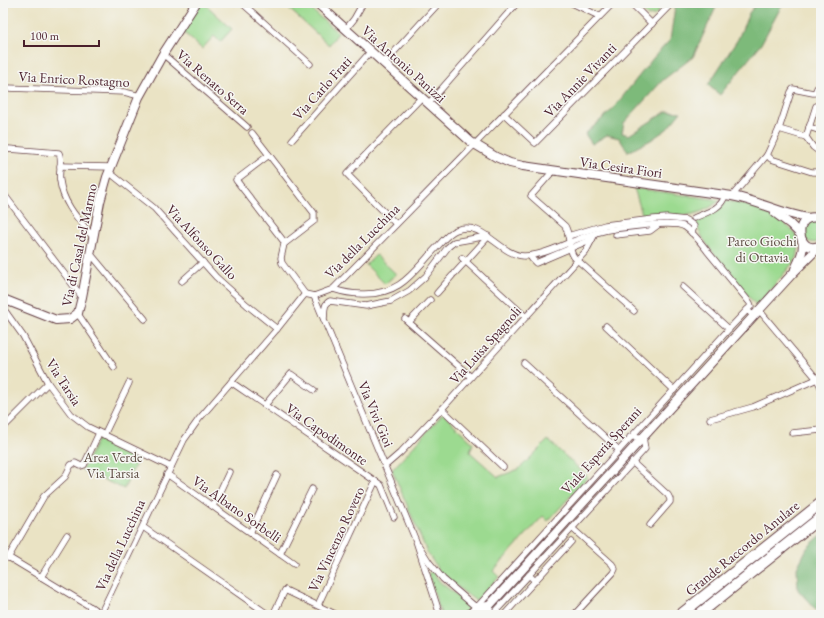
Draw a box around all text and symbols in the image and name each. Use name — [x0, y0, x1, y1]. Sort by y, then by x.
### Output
street label: Via Antonio Panizzi — [358, 21, 450, 107]
scale bar — [24, 22, 99, 48]
text: 100 m — [30, 28, 60, 44]
street label: Via Annie Vivanti — [540, 39, 620, 121]
street label: Via Renato Serra — [173, 46, 253, 119]
street label: Via Carlo Frati — [289, 52, 356, 124]
street label: Via Enrico Rostagno — [18, 67, 130, 91]
street label: Via Cesira Fiori — [579, 152, 664, 182]
street label: Via di Casal del Marmo — [57, 182, 101, 308]
street label: Via della Lucchina — [321, 199, 404, 282]
street label: Via Alfonso Gallo — [163, 201, 241, 283]
park label: Parco Giochi di Ottavia — [727, 232, 797, 266]
street label: Via Luisa Spagnoli — [445, 302, 525, 388]
street label: Via Tarsia — [42, 355, 86, 409]
street label: Via Vivi Gioi — [354, 378, 398, 450]
street label: Via Capodimonte — [282, 399, 372, 469]
street label: Viale Esperia Sperani — [557, 402, 645, 498]
park label: Area Verde Via Tarsia — [83, 448, 143, 482]
street label: Via Albano Sorbelli — [189, 472, 285, 547]
street label: Via Vincenzo Rovero — [304, 484, 368, 594]
street label: Via della Lucchina — [91, 496, 149, 594]
street label: Grande Raccordo Anulare — [681, 496, 803, 600]

